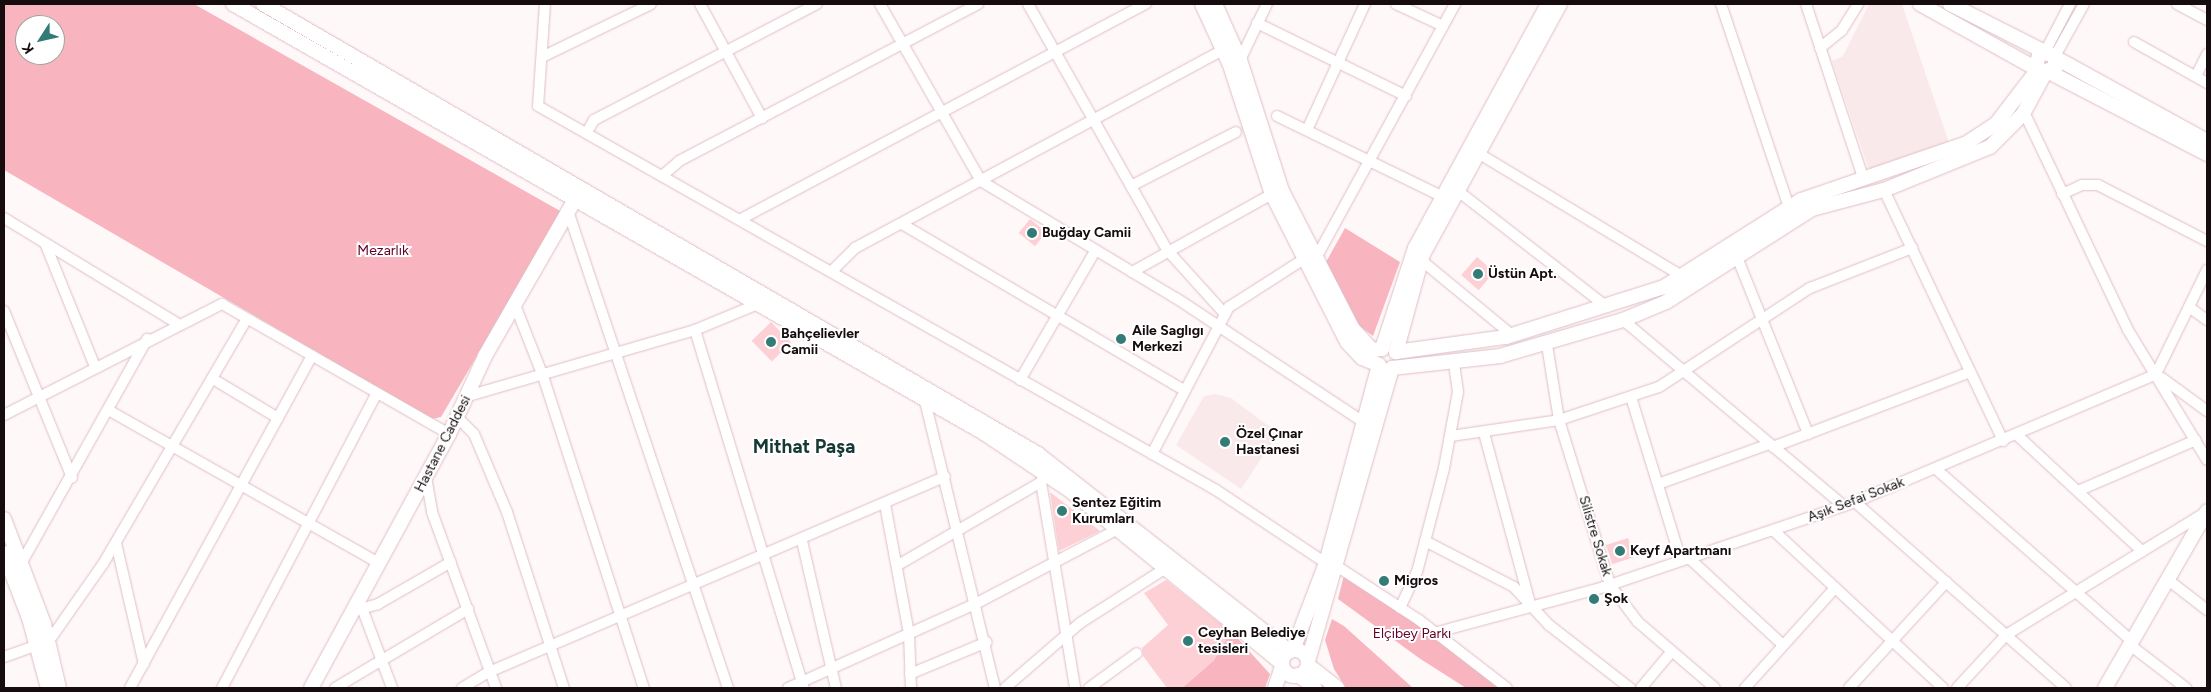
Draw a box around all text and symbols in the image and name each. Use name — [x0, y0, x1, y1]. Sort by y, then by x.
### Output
north arrow — [15, 15, 65, 65]
text: K — [18, 40, 38, 57]
place label: Buğday Camii — [1042, 225, 1131, 241]
marker: Buğday Camii — [1026, 227, 1038, 239]
park label: Mezarlık — [357, 243, 409, 259]
place label: Üstün Apt. — [1488, 266, 1557, 282]
marker: Üstün Apt. — [1472, 268, 1484, 280]
place label: Aile Saglıgı Merkezi — [1132, 323, 1204, 356]
place label: Bahçelievler Camii — [781, 326, 859, 358]
marker: Aile Saglıgı Merkezi — [1114, 332, 1128, 346]
marker: Bahçelievler Camii — [765, 336, 777, 348]
street label: Hastane Caddesi — [411, 393, 475, 495]
place label: Özel Çınar Hastanesi — [1236, 426, 1303, 458]
marker: Özel Çınar Hastanesi — [1218, 435, 1232, 449]
district label: Mithat Paşa — [753, 436, 855, 458]
street label: Aşık Sefai Sokak — [1805, 474, 1907, 526]
street label: Silistre Sokak — [1575, 494, 1615, 578]
place label: Sentez Eğitim Kurumları — [1072, 495, 1161, 528]
marker: Sentez Eğitim Kurumları — [1056, 505, 1068, 517]
place label: Keyf Apartmanı — [1630, 543, 1731, 559]
marker: Keyf Apartmanı — [1614, 545, 1626, 557]
place label: Migros — [1394, 573, 1438, 589]
marker: Migros — [1378, 575, 1390, 587]
place label: Şok — [1604, 591, 1628, 607]
marker: Şok — [1588, 593, 1600, 605]
place label: Ceyhan Belediye tesisleri — [1198, 625, 1306, 658]
park label: Elçibey Parkı — [1373, 626, 1451, 642]
marker: Ceyhan Belediye tesisleri — [1182, 635, 1194, 647]

